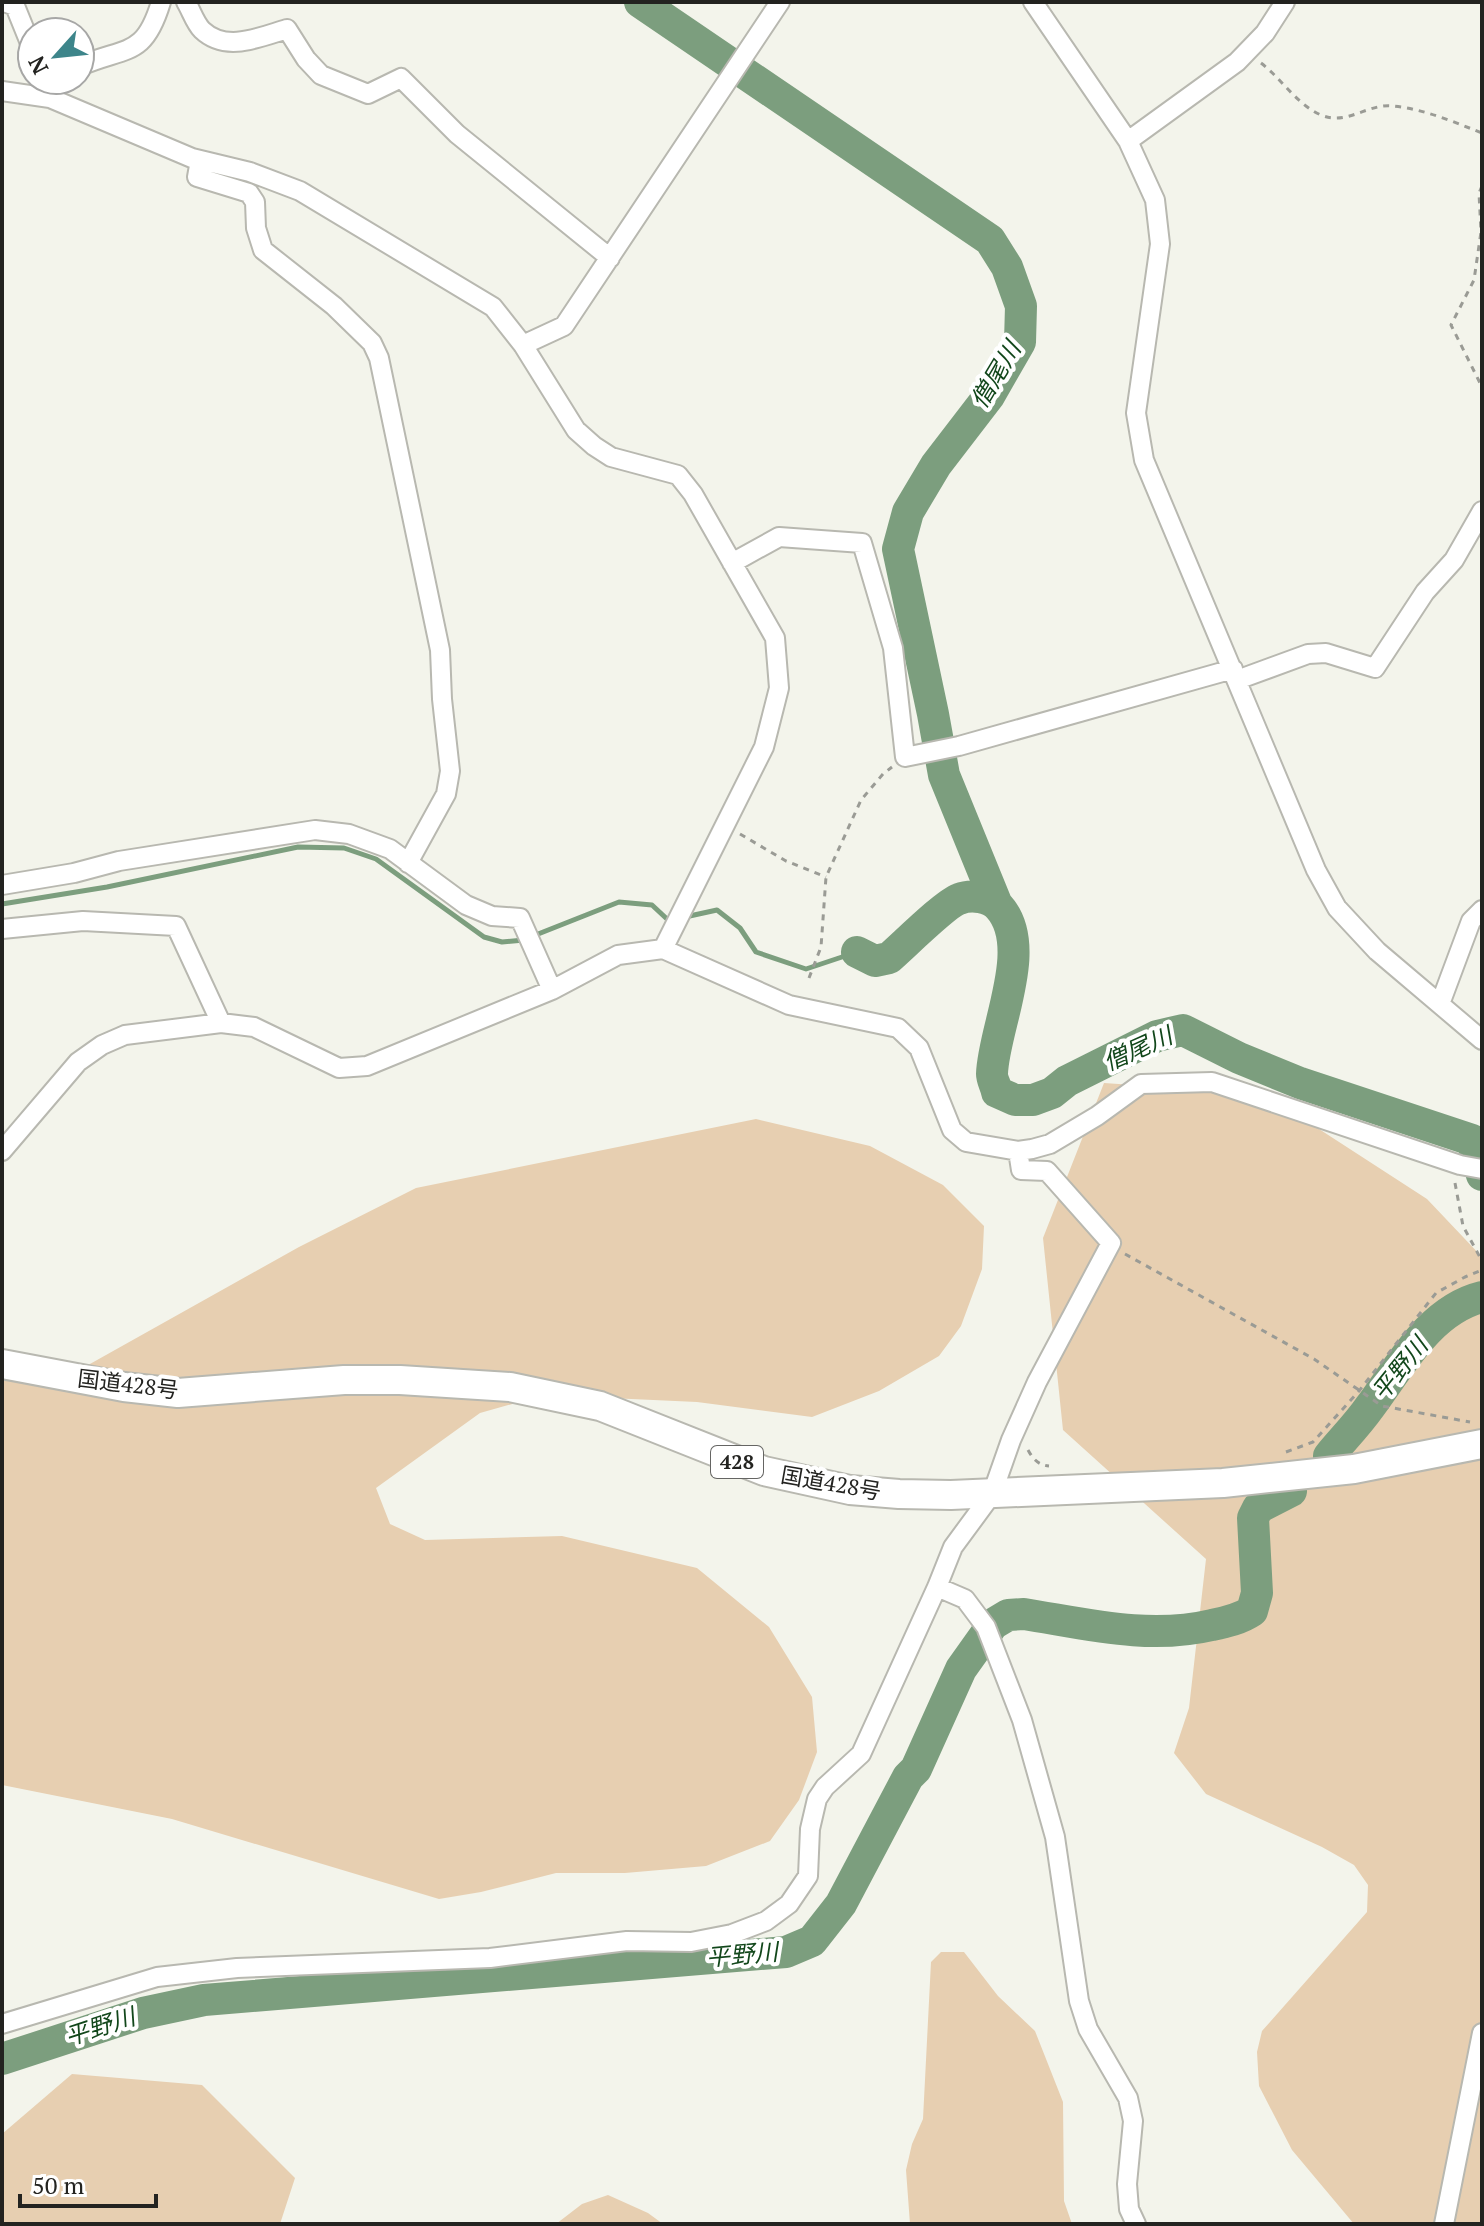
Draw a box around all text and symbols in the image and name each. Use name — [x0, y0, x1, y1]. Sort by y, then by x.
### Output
north arrow — [16, 16, 96, 96]
text: N — [21, 51, 54, 79]
water label: 僧尾川 — [963, 333, 1029, 414]
water label: 僧尾川 — [1098, 1018, 1180, 1077]
water label: 平野川 — [1364, 1328, 1436, 1406]
street label: 国道428号 — [76, 1363, 180, 1404]
road number: 428 — [711, 1446, 763, 1478]
street label: 国道428号 — [779, 1459, 883, 1506]
water label: 平野川 — [705, 1935, 782, 1973]
water label: 平野川 — [61, 1999, 142, 2052]
scale bar — [20, 2158, 156, 2208]
text: 50 m — [32, 2169, 84, 2201]

